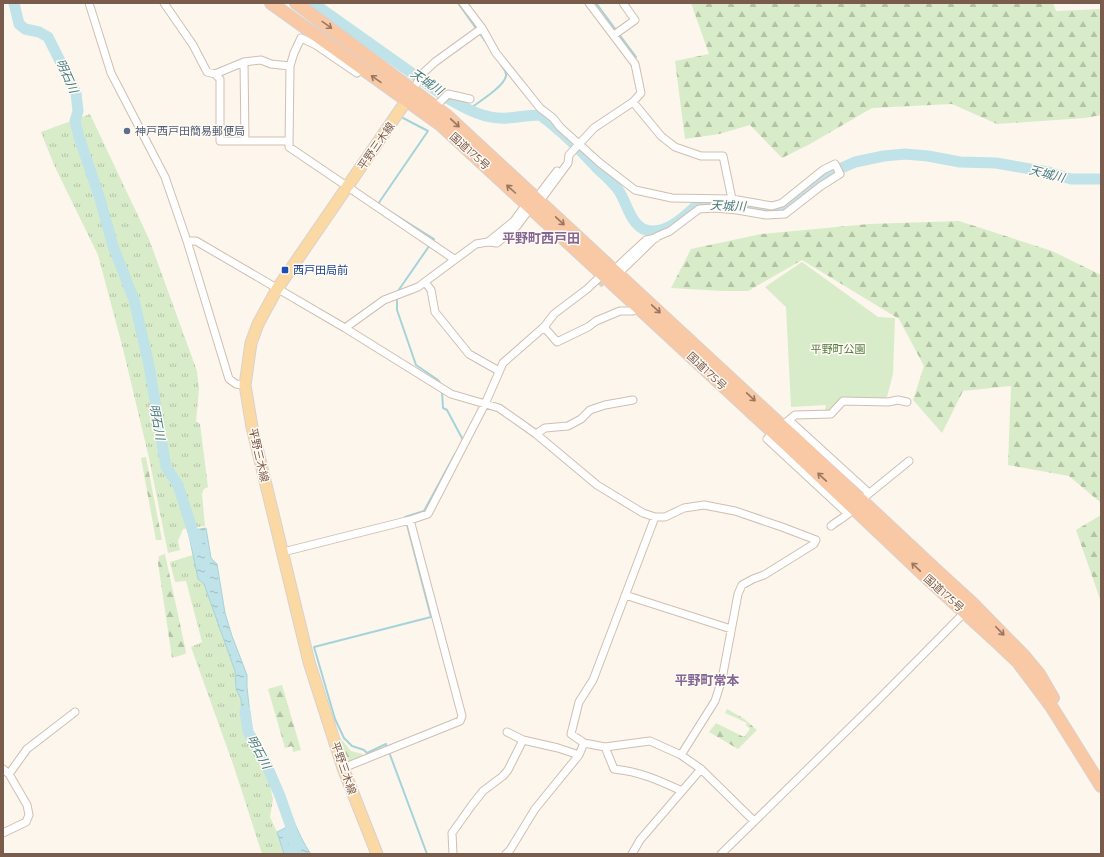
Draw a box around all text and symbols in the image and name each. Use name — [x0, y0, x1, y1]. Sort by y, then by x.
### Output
one-way arrow — [322, 21, 333, 30]
water label: 明石川 — [53, 56, 82, 97]
water label: 天城川 — [408, 65, 448, 99]
one-way arrow — [370, 75, 381, 83]
one-way arrow — [450, 118, 460, 128]
street label: 平野三木線 — [354, 119, 398, 173]
place label: 神戸西戸田簡易郵便局 — [135, 124, 245, 138]
marker: 神戸西戸田簡易郵便局 — [122, 126, 132, 136]
street label: 国道175号 — [447, 129, 493, 173]
water label: 天城川 — [1028, 162, 1068, 186]
one-way arrow — [506, 184, 516, 193]
water label: 天城川 — [710, 197, 748, 214]
one-way arrow — [555, 216, 566, 225]
district label: 平野町西戸田 — [502, 230, 580, 246]
place label: 西戸田局前 — [293, 263, 348, 277]
marker: 西戸田局前 — [280, 265, 290, 275]
one-way arrow — [651, 304, 661, 314]
park label: 平野町公園 — [811, 342, 866, 356]
street label: 国道175号 — [684, 349, 730, 393]
one-way arrow — [746, 392, 756, 402]
water label: 明石川 — [147, 403, 169, 443]
street label: 平野三木線 — [246, 427, 272, 483]
one-way arrow — [817, 472, 827, 482]
one-way arrow — [911, 562, 921, 572]
street label: 国道175号 — [921, 571, 967, 615]
one-way arrow — [996, 626, 1005, 637]
district label: 平野町常本 — [674, 672, 740, 688]
water label: 明石川 — [244, 732, 275, 773]
street label: 平野三木線 — [328, 740, 360, 796]

